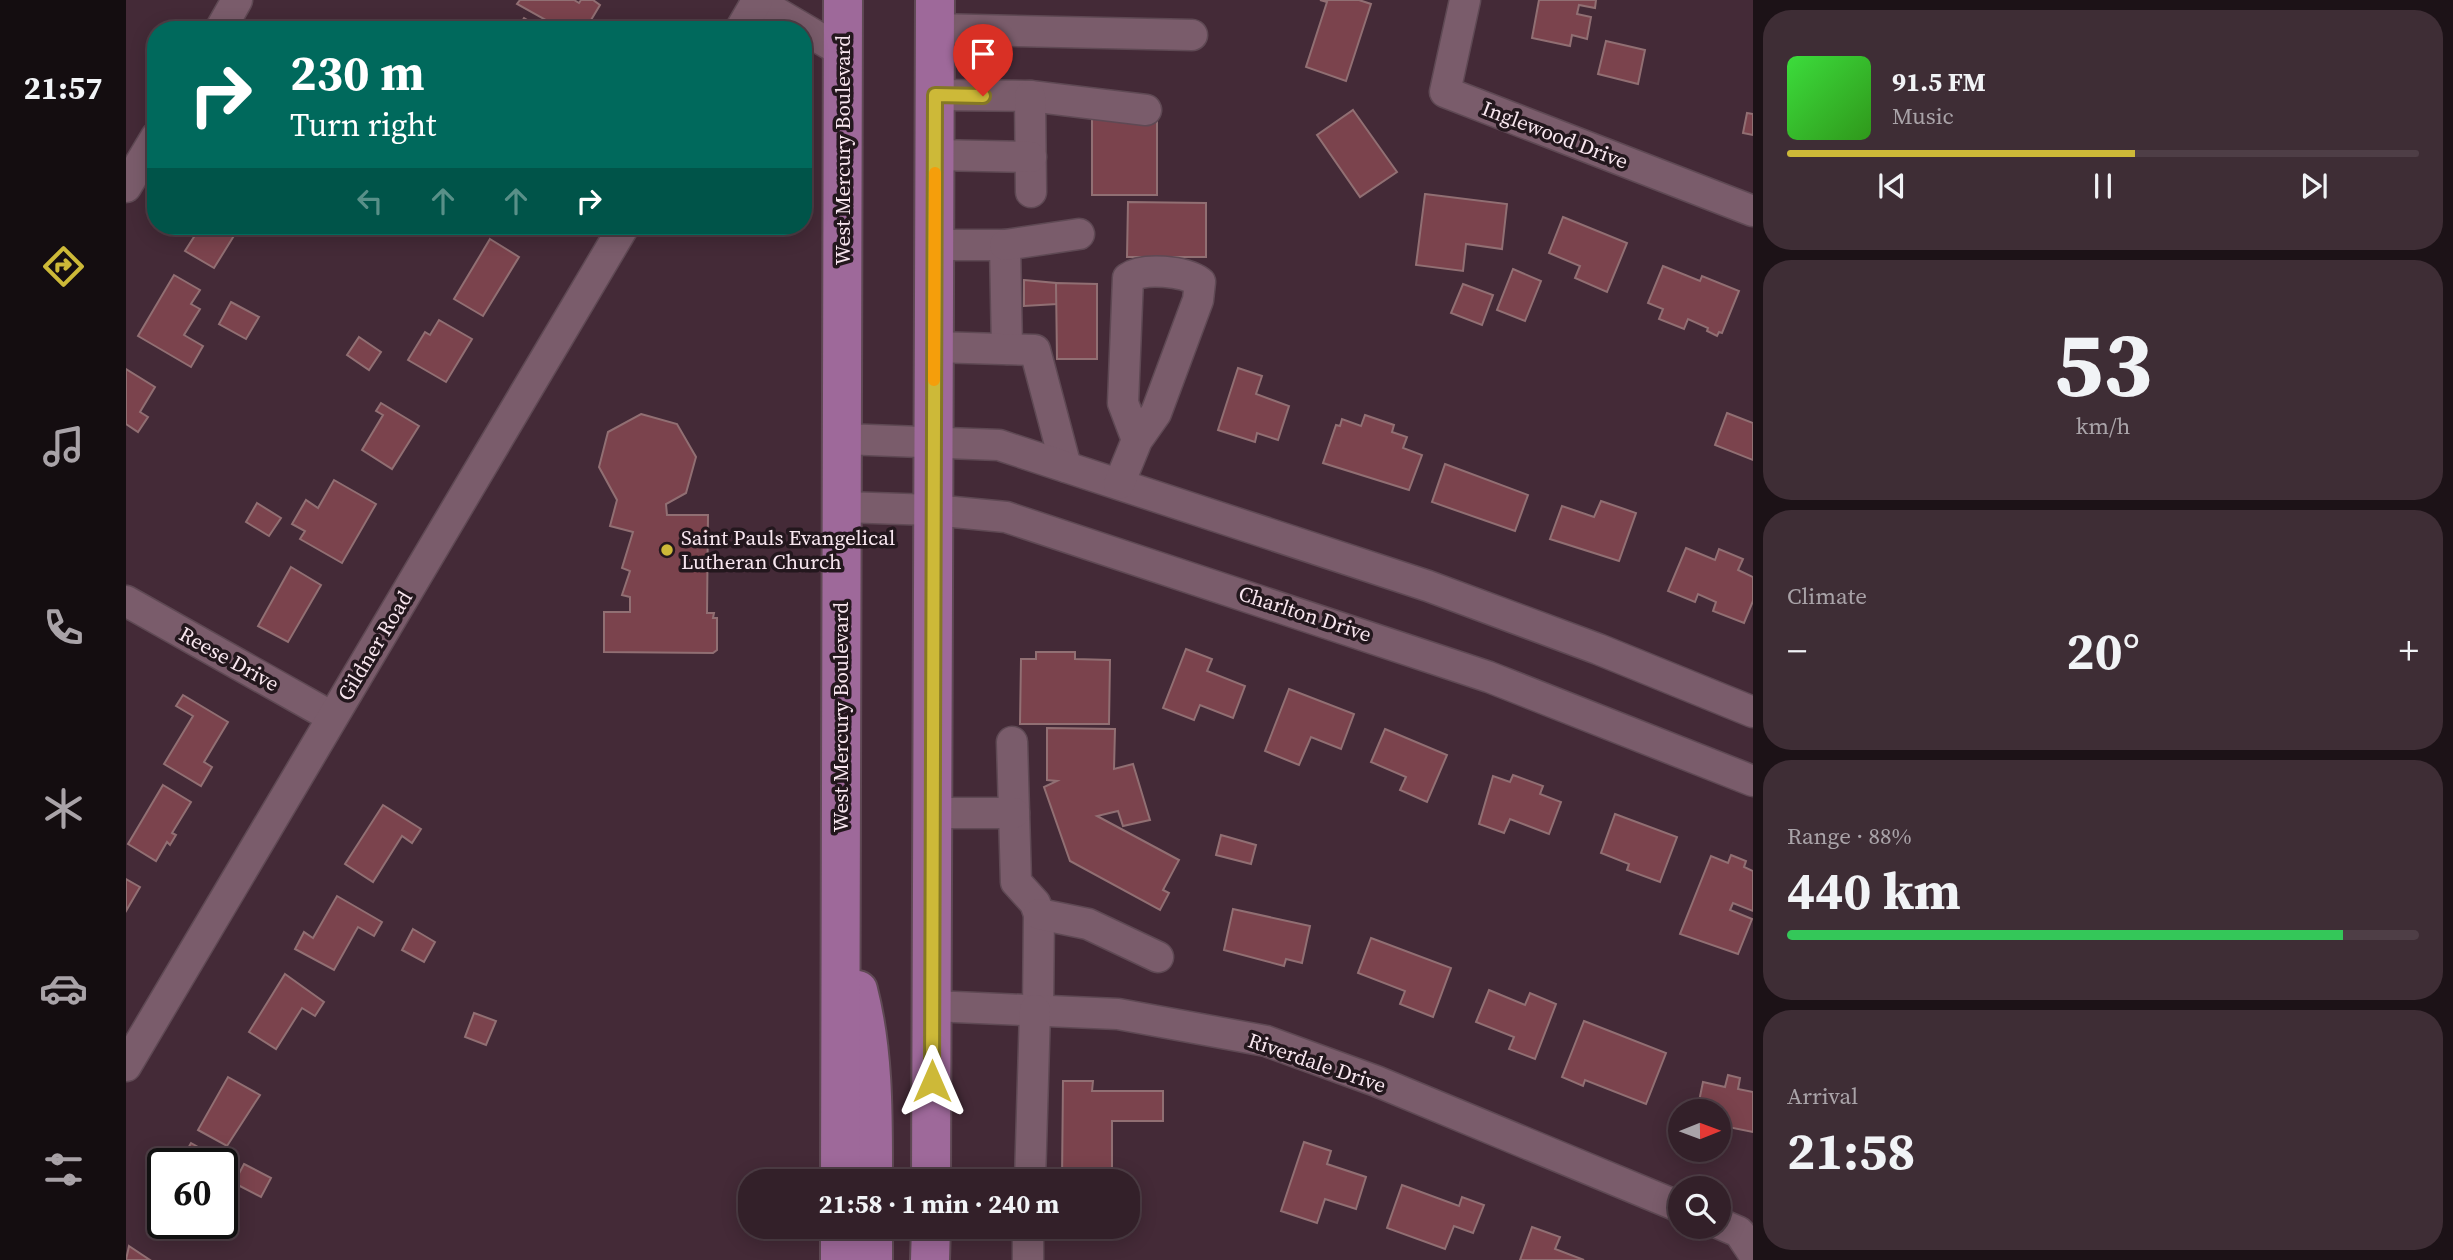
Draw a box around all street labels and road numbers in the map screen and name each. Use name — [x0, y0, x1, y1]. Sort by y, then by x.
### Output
street label: West Mercury Boulevard — [828, 35, 857, 265]
street label: Inglewood Drive — [1478, 93, 1632, 176]
street label: Charlton Drive — [1235, 578, 1375, 649]
street label: Gildner Road — [330, 585, 419, 706]
street label: West Mercury Boulevard — [826, 602, 855, 832]
street label: Reese Drive — [174, 619, 284, 698]
street label: Riverdale Drive — [1244, 1025, 1390, 1100]

